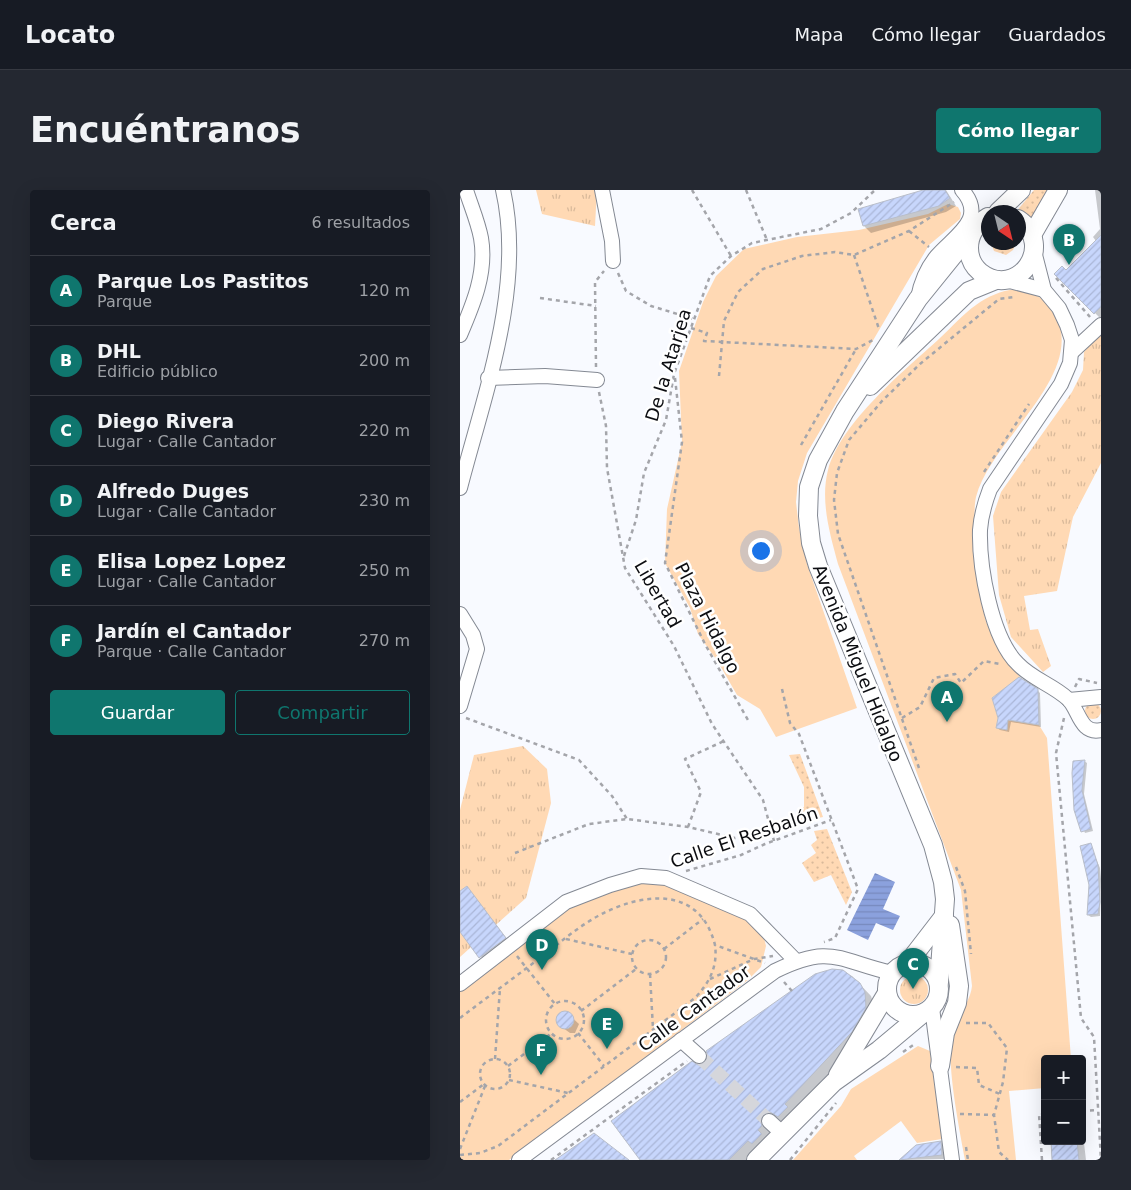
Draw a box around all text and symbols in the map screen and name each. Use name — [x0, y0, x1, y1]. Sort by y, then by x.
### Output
text: Locato — [25, 21, 115, 49]
text: Mapa — [794, 24, 843, 45]
text: Cómo llegar — [871, 24, 980, 45]
text: Guardados — [1008, 24, 1106, 45]
button: Cómo llegar — [936, 108, 1101, 153]
text: Encuéntranos — [30, 110, 301, 150]
north arrow — [981, 205, 1026, 250]
text: Cerca — [50, 211, 117, 235]
text: 6 resultados — [311, 213, 410, 232]
pin: B — [1053, 224, 1085, 265]
text: Parque Los Pastitos — [97, 270, 309, 292]
text: A — [60, 281, 72, 300]
text: 120 m — [359, 281, 410, 300]
text: Parque — [97, 292, 152, 311]
street label: De la Atarjea — [641, 306, 695, 424]
text: DHL — [97, 340, 141, 362]
text: B — [60, 351, 72, 370]
text: 200 m — [359, 351, 410, 370]
text: Edificio público — [97, 362, 218, 381]
text: Diego Rivera — [97, 410, 234, 432]
text: C — [60, 421, 72, 440]
text: 220 m — [359, 421, 410, 440]
text: Lugar · Calle Cantador — [97, 432, 276, 451]
text: Alfredo Duges — [97, 480, 249, 502]
text: D — [59, 491, 73, 510]
text: 230 m — [359, 491, 410, 510]
text: Lugar · Calle Cantador — [97, 502, 276, 521]
your location — [748, 538, 774, 564]
text: Elisa Lopez Lopez — [97, 550, 286, 572]
street label: Libertad — [630, 557, 686, 631]
street label: Plaza Hidalgo — [671, 559, 745, 677]
text: E — [61, 561, 71, 580]
text: 250 m — [359, 561, 410, 580]
street label: Avenida Miguel Hidalgo — [809, 561, 907, 765]
text: Lugar · Calle Cantador — [97, 572, 276, 591]
text: Jardín el Cantador — [97, 620, 291, 642]
text: F — [61, 631, 71, 650]
text: 270 m — [359, 631, 410, 650]
text: Parque · Calle Cantador — [97, 642, 286, 661]
pin: A — [931, 681, 963, 722]
button: Guardar — [50, 690, 225, 735]
button: Compartir — [235, 690, 410, 735]
street label: Calle El Resbalón — [668, 802, 820, 872]
pin: D — [526, 929, 558, 970]
pin: C — [897, 948, 929, 989]
street label: Calle Cantador — [634, 960, 755, 1056]
pin: E — [591, 1008, 623, 1049]
pin: F — [525, 1034, 557, 1075]
map controls — [1041, 1055, 1086, 1145]
button: + — [1041, 1055, 1086, 1100]
button: − — [1041, 1100, 1086, 1145]

